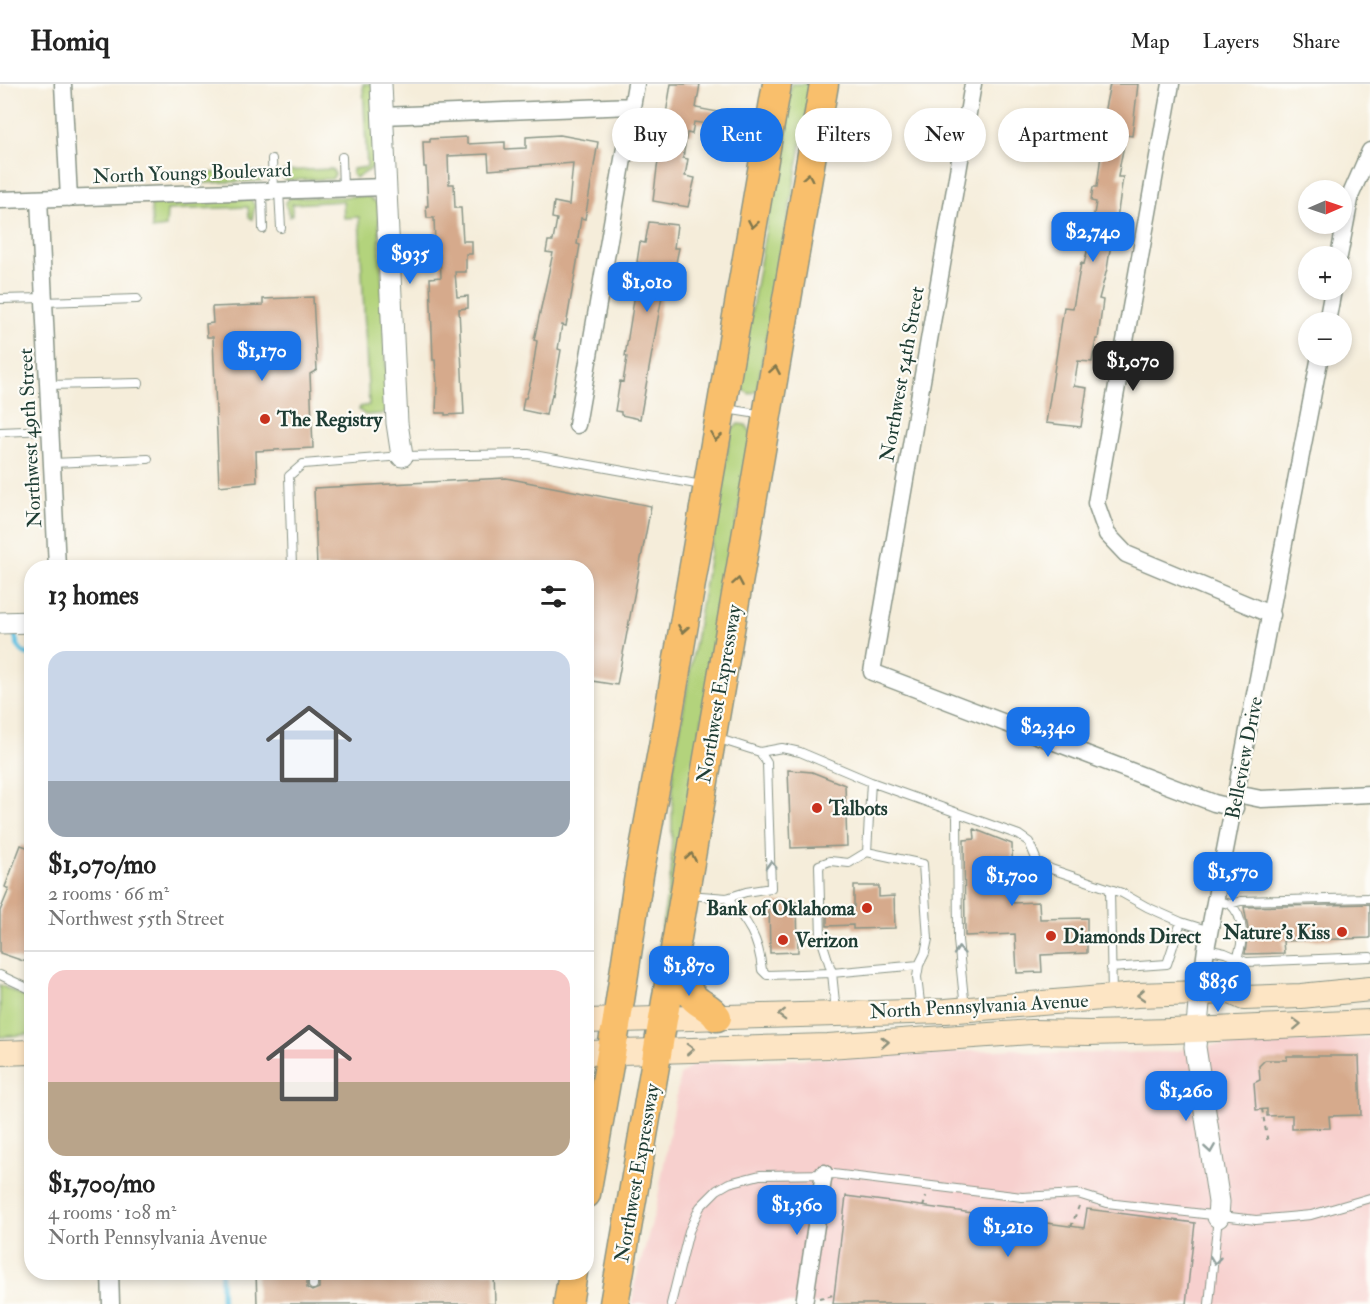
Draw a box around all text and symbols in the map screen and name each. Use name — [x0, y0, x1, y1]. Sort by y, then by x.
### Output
text: Homiq — [30, 24, 110, 59]
text: Map — [1130, 28, 1170, 55]
text: Layers — [1203, 28, 1259, 55]
text: Share — [1292, 28, 1340, 55]
chip: Buy — [612, 108, 688, 162]
chip: Rent — [700, 108, 783, 162]
chip: Filters — [795, 108, 892, 162]
chip: New — [904, 108, 986, 162]
chip: Apartment — [998, 108, 1129, 162]
street label: North Youngs Boulevard — [92, 157, 292, 189]
one-way arrow — [801, 173, 814, 183]
north arrow — [1298, 180, 1352, 234]
map controls — [1298, 180, 1352, 366]
pin: $2,740 — [1044, 212, 1142, 263]
text: $2,740 — [1065, 219, 1121, 244]
one-way arrow — [747, 220, 759, 229]
pin: $935 — [374, 234, 446, 285]
text: $935 — [391, 241, 429, 266]
button: + — [1298, 246, 1352, 300]
pin: $1,010 — [598, 262, 696, 313]
text: $1,010 — [622, 269, 672, 294]
street label: Northwest 54th Street — [874, 284, 930, 464]
button: − — [1298, 312, 1352, 366]
pin: $1,170 — [213, 331, 311, 382]
text: $1,170 — [237, 338, 287, 363]
pin: $1,070 — [1084, 341, 1182, 392]
street label: Northwest 49th Street — [13, 347, 47, 528]
text: $1,070 — [1107, 348, 1159, 373]
one-way arrow — [768, 365, 781, 375]
place label: The Registry — [276, 407, 383, 433]
marker: The Registry — [258, 412, 272, 426]
one-way arrow — [710, 433, 722, 442]
one-way arrow — [731, 578, 744, 588]
text: 13 homes — [48, 580, 139, 612]
icon: filters — [537, 580, 570, 613]
street label: Northwest Expressway — [691, 601, 748, 786]
one-way arrow — [677, 624, 690, 634]
icon: home — [255, 690, 363, 798]
street label: Belleview Drive — [1220, 694, 1268, 822]
pin: $2,340 — [999, 707, 1097, 758]
text: $2,340 — [1021, 714, 1075, 739]
place label: Talbots — [828, 796, 888, 821]
marker: Talbots — [810, 801, 824, 815]
text: $1,070/mo — [48, 849, 156, 881]
pin: $1,570 — [1184, 852, 1282, 903]
one-way arrow — [684, 853, 697, 863]
pin: $1,700 — [963, 856, 1061, 907]
text: $1,570 — [1207, 859, 1259, 884]
one-way arrow — [765, 861, 778, 870]
text: $1,700 — [986, 863, 1038, 888]
text: 2 rooms · 66 m² — [48, 881, 169, 906]
place label: Bank of Oklahoma — [706, 896, 856, 921]
marker: Bank of Oklahoma — [860, 901, 874, 915]
text: Northwest 55th Street — [48, 906, 224, 931]
place label: Nature's Kiss — [1222, 920, 1330, 945]
place label: Diamonds Direct — [1063, 924, 1201, 949]
marker: Nature's Kiss — [1335, 925, 1349, 939]
place label: Verizon — [794, 928, 859, 953]
marker: Diamonds Direct — [1044, 929, 1058, 943]
marker: Verizon — [776, 933, 790, 947]
pin: $1,870 — [640, 946, 738, 997]
one-way arrow — [953, 947, 966, 956]
text: $1,870 — [663, 953, 715, 978]
pin: $836 — [1182, 962, 1254, 1013]
text: $836 — [1199, 969, 1237, 994]
street label: North Pennsylvania Avenue — [869, 988, 1089, 1024]
one-way arrow — [1137, 989, 1146, 1002]
icon: home — [255, 1009, 363, 1117]
one-way arrow — [778, 1009, 787, 1021]
one-way arrow — [1292, 1018, 1301, 1031]
one-way arrow — [881, 1036, 890, 1049]
one-way arrow — [686, 1043, 695, 1055]
pin: $1,260 — [1137, 1071, 1235, 1122]
text: $1,260 — [1159, 1078, 1213, 1103]
street label: Northwest Expressway — [609, 1080, 666, 1265]
one-way arrow — [1204, 1144, 1216, 1154]
text: $1,700/mo — [48, 1168, 155, 1200]
pin: $1,360 — [748, 1185, 846, 1236]
text: $1,360 — [771, 1192, 823, 1217]
text: 4 rooms · 108 m² — [48, 1200, 176, 1225]
pin: $1,210 — [959, 1207, 1057, 1258]
text: $1,210 — [983, 1214, 1033, 1239]
text: North Pennsylvania Avenue — [48, 1225, 267, 1250]
one-way arrow — [1209, 1256, 1222, 1265]

